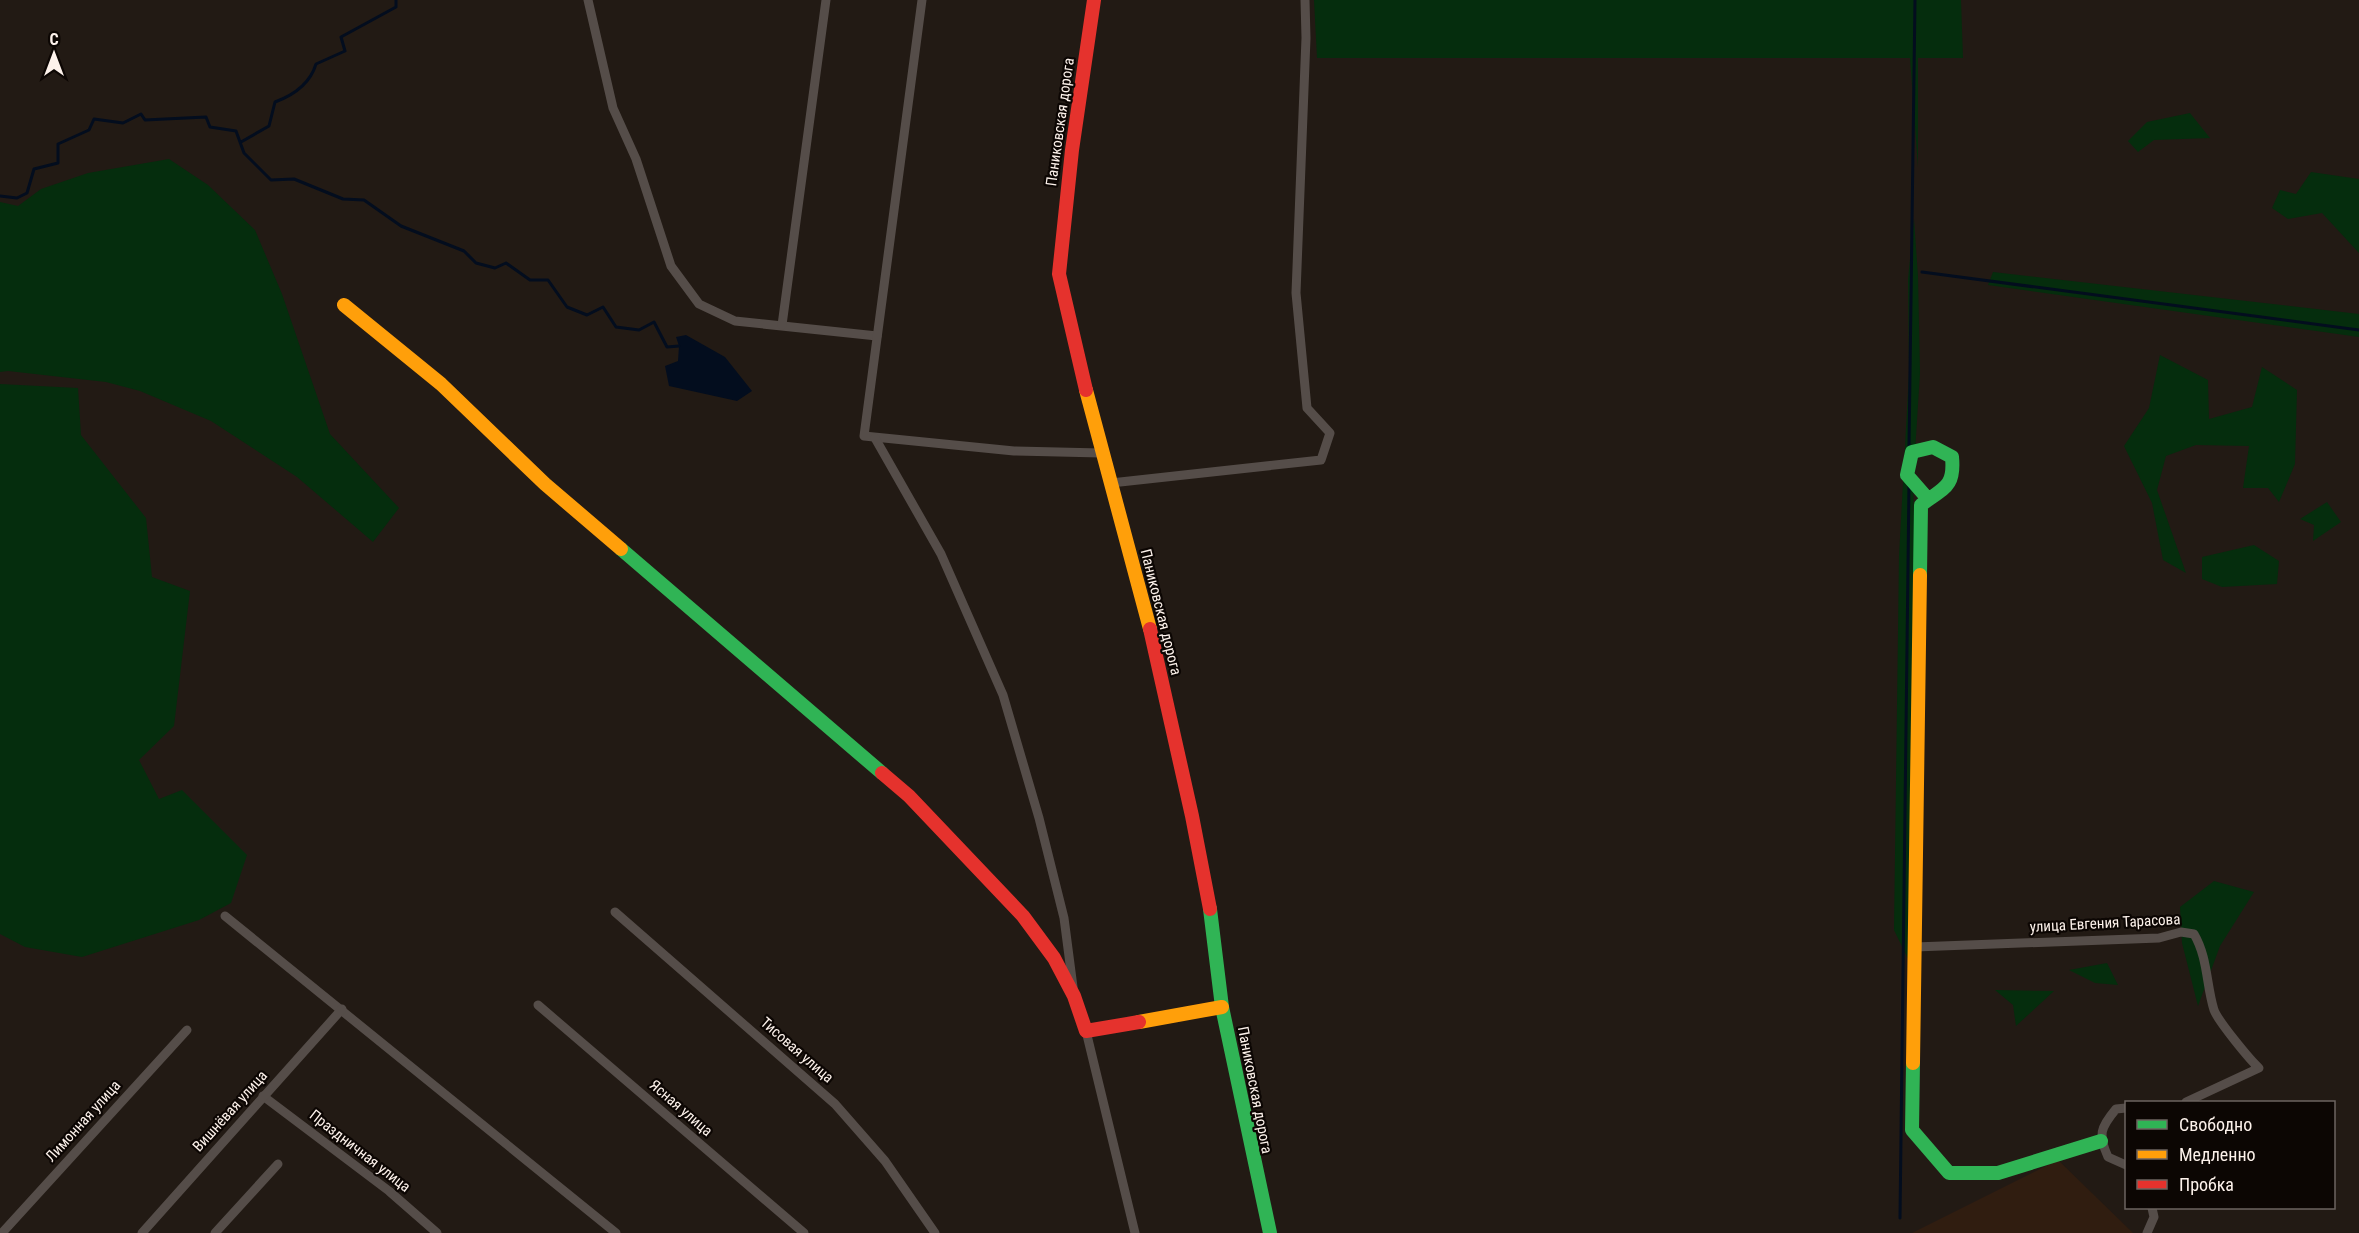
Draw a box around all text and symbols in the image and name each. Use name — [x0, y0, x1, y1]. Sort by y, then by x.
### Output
north arrow — [24, 24, 84, 84]
text: С — [49, 30, 59, 49]
street label: Паниковская дорога — [1042, 57, 1078, 187]
street label: Паниковская дорога — [1137, 547, 1185, 677]
street label: улица Евгения Тарасова — [2029, 910, 2181, 936]
street label: Тисовая улица — [757, 1013, 837, 1087]
street label: Паниковская дорога — [1234, 1025, 1276, 1155]
street label: Вишнёвая улица — [189, 1067, 271, 1155]
street label: Ясная улица — [646, 1076, 716, 1140]
street label: Лимонная улица — [42, 1077, 124, 1165]
legend — [2125, 1101, 2335, 1209]
street label: Праздничная улица — [306, 1106, 414, 1196]
text: Свободно — [2179, 1114, 2252, 1135]
text: Медленно — [2179, 1144, 2256, 1165]
text: Пробка — [2179, 1174, 2234, 1195]

